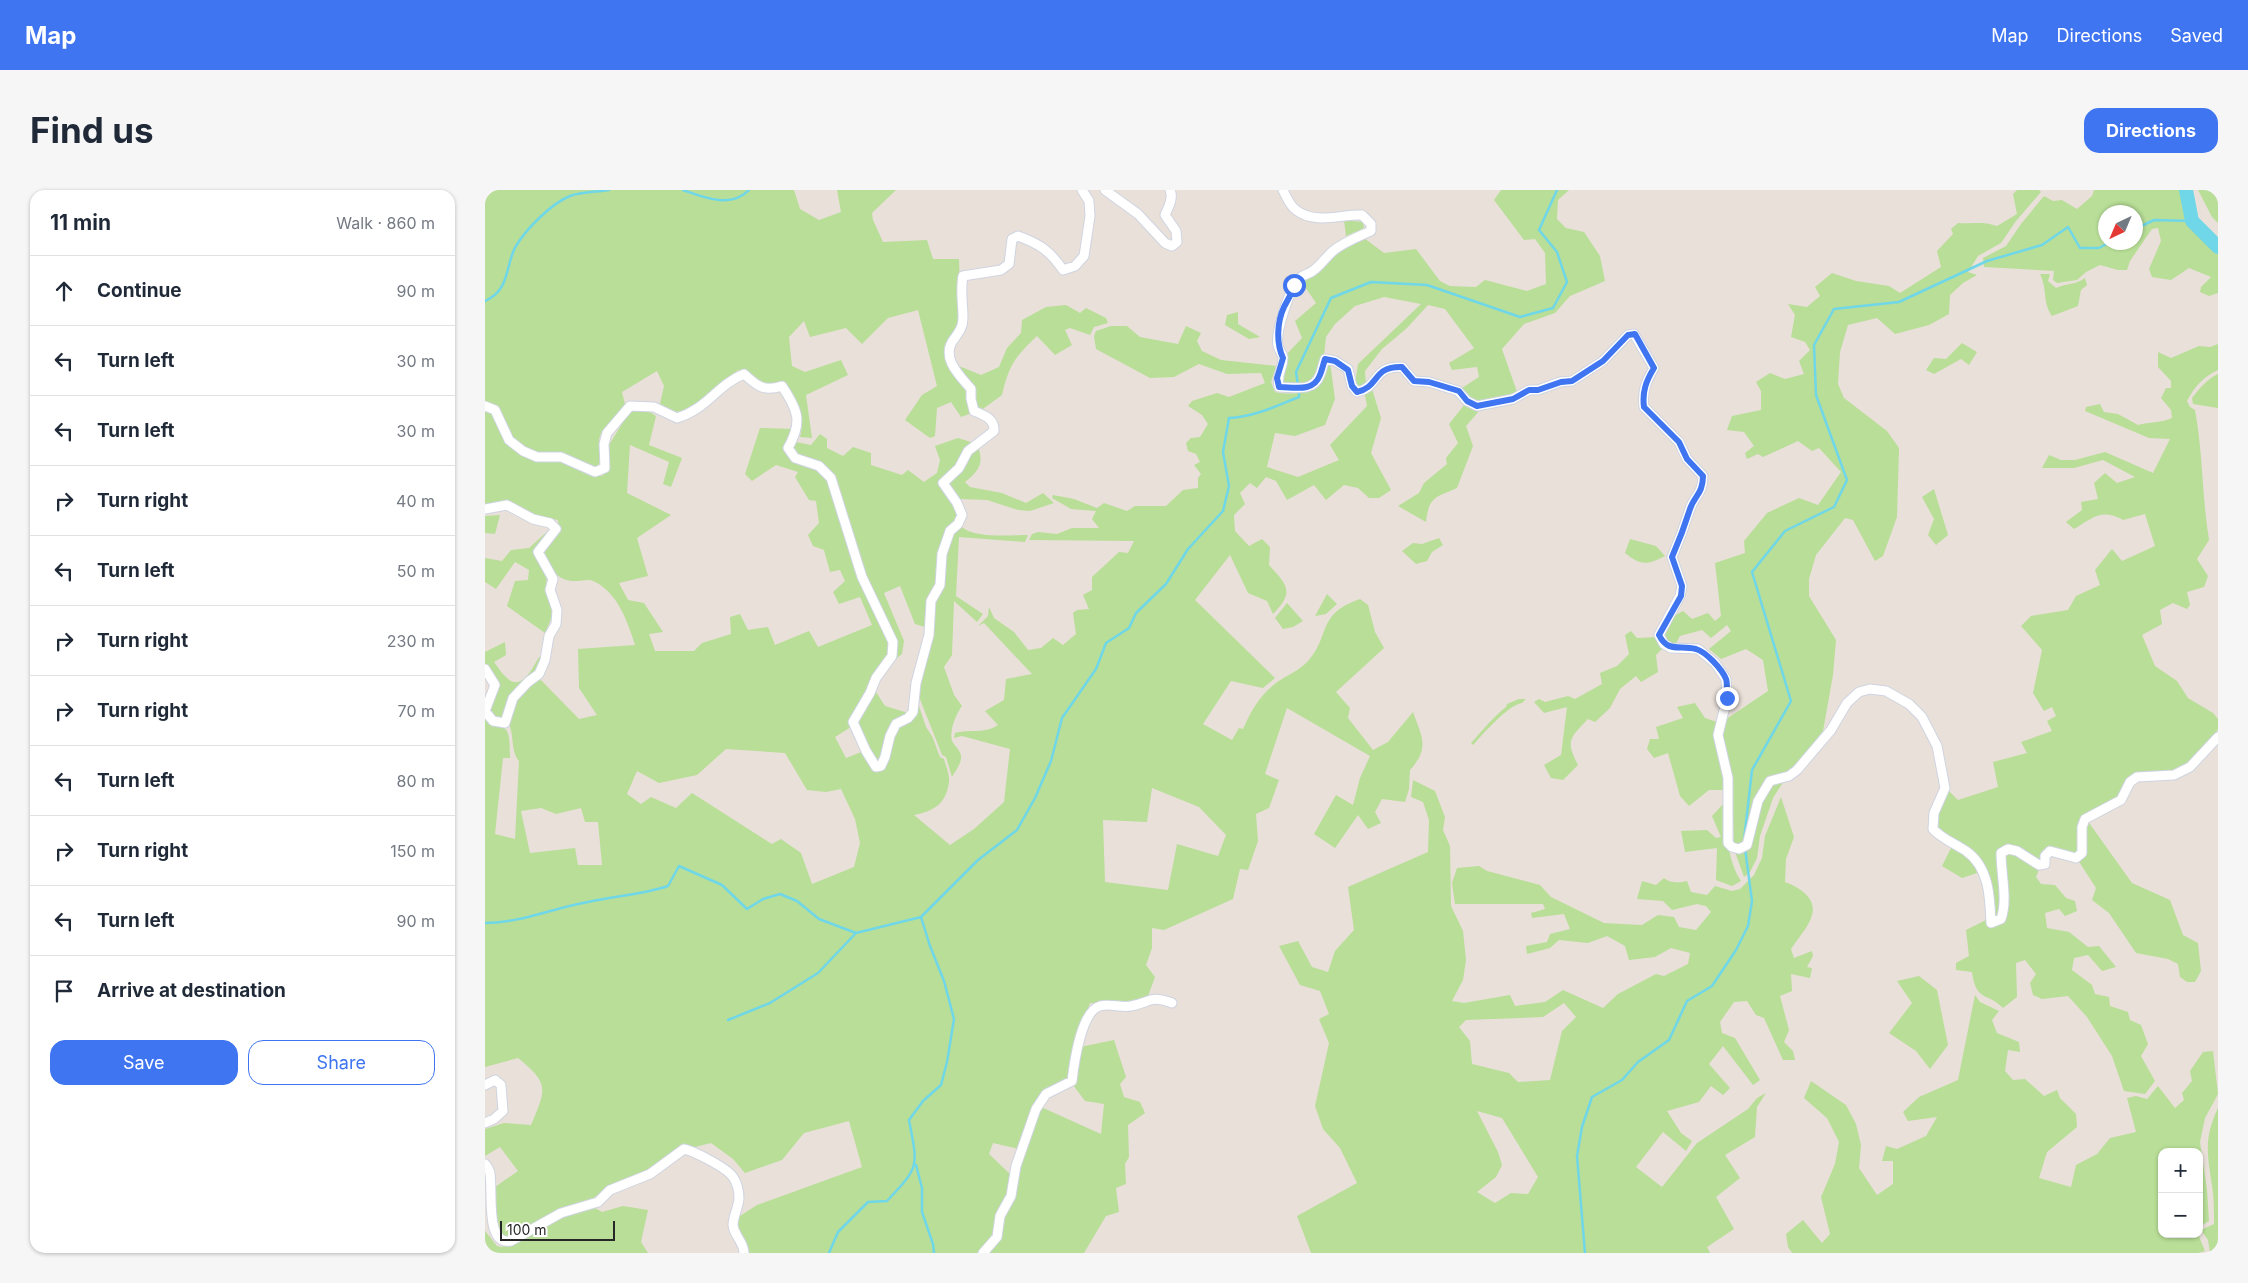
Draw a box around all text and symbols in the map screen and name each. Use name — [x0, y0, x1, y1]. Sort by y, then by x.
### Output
text: Map — [25, 21, 76, 50]
text: Map — [1991, 25, 2029, 46]
text: Directions — [2057, 25, 2142, 46]
text: Saved — [2170, 25, 2223, 46]
button: Directions — [2084, 108, 2218, 153]
text: Find us — [30, 109, 154, 151]
north arrow — [2098, 205, 2143, 250]
text: 11 min — [50, 210, 111, 235]
text: Walk · 860 m — [336, 213, 435, 233]
route start — [1283, 274, 1306, 297]
icon: ahead — [50, 277, 78, 305]
text: Continue — [97, 279, 182, 302]
text: 90 m — [396, 281, 435, 301]
icon: left — [50, 347, 78, 375]
text: Turn left — [97, 349, 175, 372]
text: 30 m — [397, 351, 435, 371]
icon: left — [50, 417, 78, 445]
text: Turn left — [97, 419, 175, 442]
text: 30 m — [397, 421, 435, 441]
icon: right — [50, 487, 78, 515]
text: Turn right — [97, 489, 188, 512]
text: 40 m — [396, 491, 435, 511]
icon: left — [50, 557, 78, 585]
text: Turn left — [97, 559, 175, 582]
text: 50 m — [397, 561, 435, 581]
icon: right — [50, 627, 78, 655]
text: Turn right — [97, 629, 188, 652]
text: 230 m — [387, 631, 435, 651]
route end — [1716, 687, 1739, 710]
icon: right — [50, 697, 78, 725]
text: Turn right — [97, 699, 188, 722]
text: 70 m — [398, 701, 435, 721]
icon: left — [50, 767, 78, 795]
text: Turn left — [97, 769, 175, 792]
text: 80 m — [396, 771, 435, 791]
icon: right — [50, 837, 78, 865]
text: Turn right — [97, 839, 188, 862]
text: 150 m — [390, 841, 435, 861]
icon: left — [50, 907, 78, 935]
text: Turn left — [97, 909, 175, 932]
text: 90 m — [396, 911, 435, 931]
icon: arrive — [50, 977, 78, 1005]
text: Arrive at destination — [97, 979, 286, 1002]
button: Save — [50, 1040, 238, 1085]
button: Share — [248, 1040, 435, 1085]
map controls — [2158, 1148, 2203, 1238]
button: + — [2158, 1148, 2203, 1193]
button: − — [2158, 1193, 2203, 1238]
scale bar — [500, 1218, 615, 1241]
text: 100 m — [507, 1221, 547, 1238]

